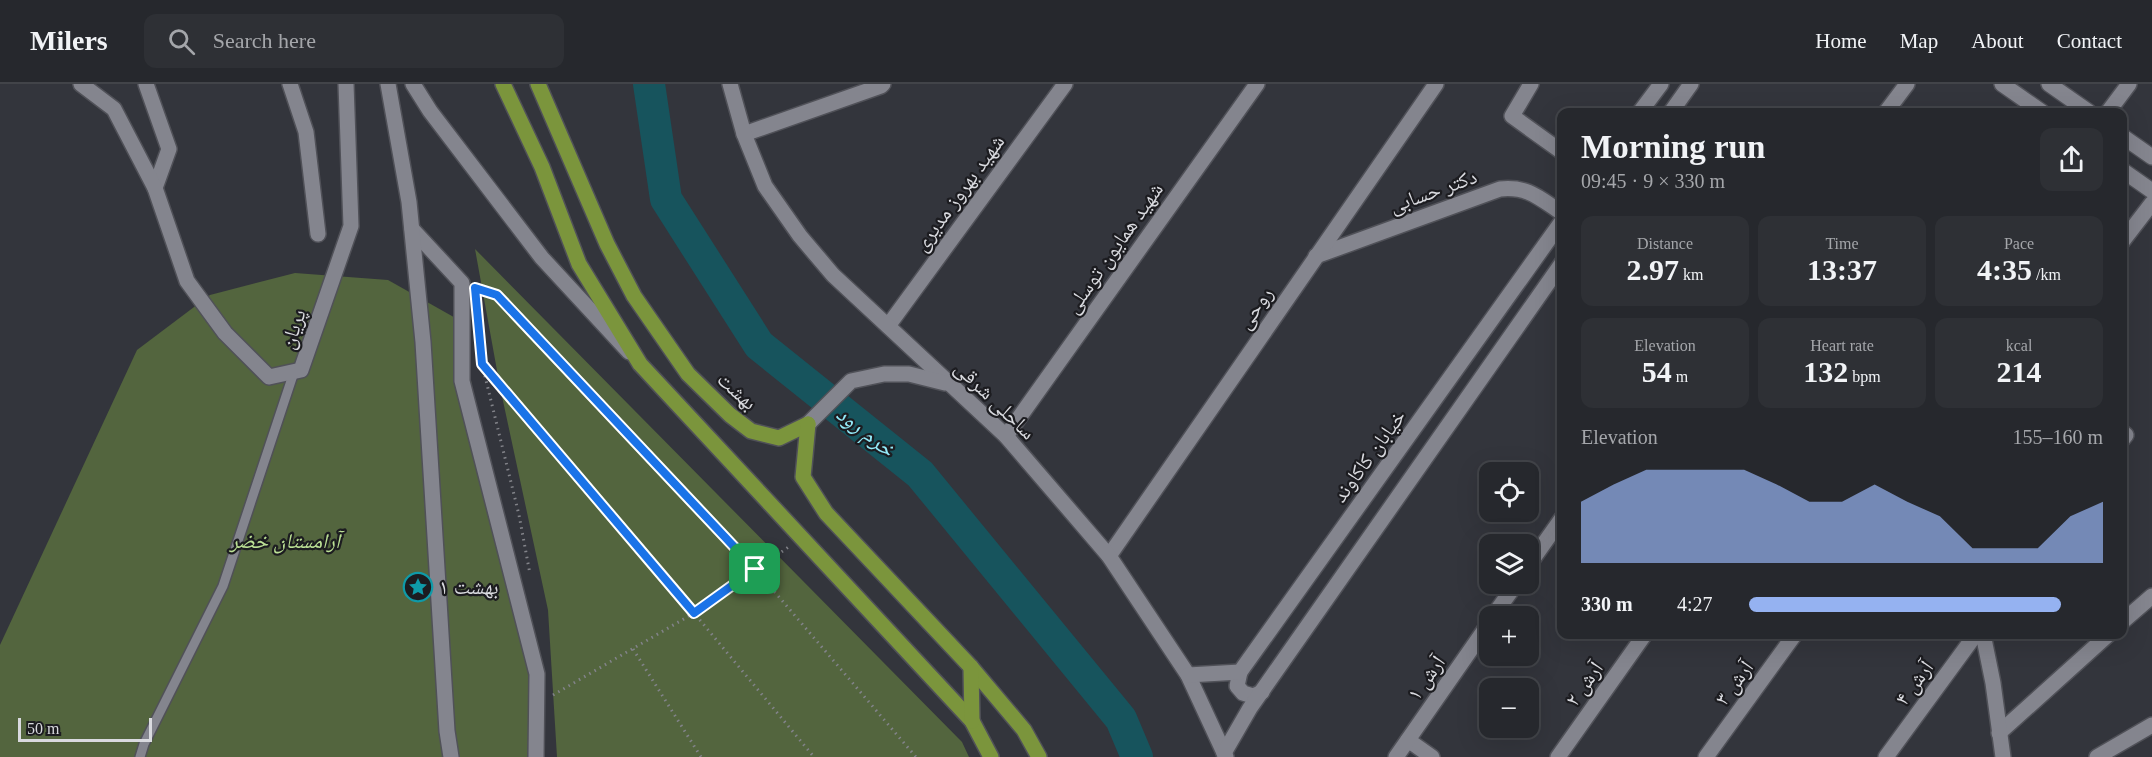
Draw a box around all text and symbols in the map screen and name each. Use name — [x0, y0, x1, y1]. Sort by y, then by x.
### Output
search box — [144, 14, 564, 68]
text: Milers — [30, 25, 108, 56]
icon: search — [165, 25, 198, 58]
text: Search here — [213, 28, 316, 53]
text: Home — [1815, 29, 1867, 53]
text: Map — [1900, 29, 1938, 53]
text: About — [1971, 29, 2024, 53]
text: Contact — [2057, 29, 2122, 53]
button: share — [2040, 128, 2103, 191]
text: Morning run — [1581, 129, 1765, 165]
street label: شهید بهروز مدیری — [909, 130, 1009, 256]
street label: دکتر حسابی — [1386, 164, 1480, 219]
text: 09:45 · 9 × 330 m — [1581, 170, 1725, 192]
street label: شهید همایون توسلی — [1060, 178, 1169, 319]
text: Distance — [1637, 235, 1693, 252]
text: Time — [1825, 235, 1859, 252]
text: Pace — [2004, 235, 2034, 252]
text: 2.97 — [1627, 253, 1679, 286]
text: 13:37 — [1807, 253, 1877, 286]
text: 4:35 — [1977, 253, 2032, 286]
text: km — [1679, 266, 1703, 283]
text: /km — [2032, 266, 2061, 283]
street label: روحی — [1232, 282, 1279, 334]
street label: پریان — [275, 306, 311, 352]
text: Elevation — [1634, 337, 1696, 354]
text: Heart rate — [1810, 337, 1874, 354]
text: kcal — [2006, 337, 2032, 354]
text: 54 — [1642, 355, 1672, 388]
text: 132 — [1803, 355, 1848, 388]
text: 214 — [1997, 355, 2042, 388]
street label: ساحلی شرقی — [949, 356, 1040, 445]
street label: بهشت — [712, 367, 762, 415]
text: m — [1672, 368, 1688, 385]
text: bpm — [1848, 368, 1881, 385]
water label: خرم رود — [830, 401, 901, 464]
street label: خیابان کاکاوند — [1327, 405, 1411, 507]
text: Elevation — [1581, 426, 1658, 448]
text: 155–160 m — [2012, 426, 2103, 448]
map controls — [1479, 462, 1539, 738]
button: locate — [1479, 462, 1539, 522]
park label: آرامستان خضر — [228, 529, 345, 554]
button: layers — [1479, 534, 1539, 594]
pin — [729, 543, 780, 594]
icon: arrive — [738, 552, 771, 585]
place icon: بهشت ۱ — [402, 571, 434, 603]
place label: بهشت ۱ — [439, 575, 499, 599]
text: 330 m — [1581, 593, 1633, 615]
text: 4:27 — [1677, 593, 1713, 615]
button: + — [1479, 606, 1539, 666]
street label: آرش ۱ — [1402, 650, 1451, 706]
street label: آرش ۲ — [1560, 656, 1609, 712]
street label: آرش ۳ — [1710, 656, 1759, 710]
street label: آرش ۴ — [1890, 656, 1939, 710]
button: − — [1479, 678, 1539, 738]
scale bar — [18, 715, 152, 742]
text: 50 m — [27, 720, 59, 737]

